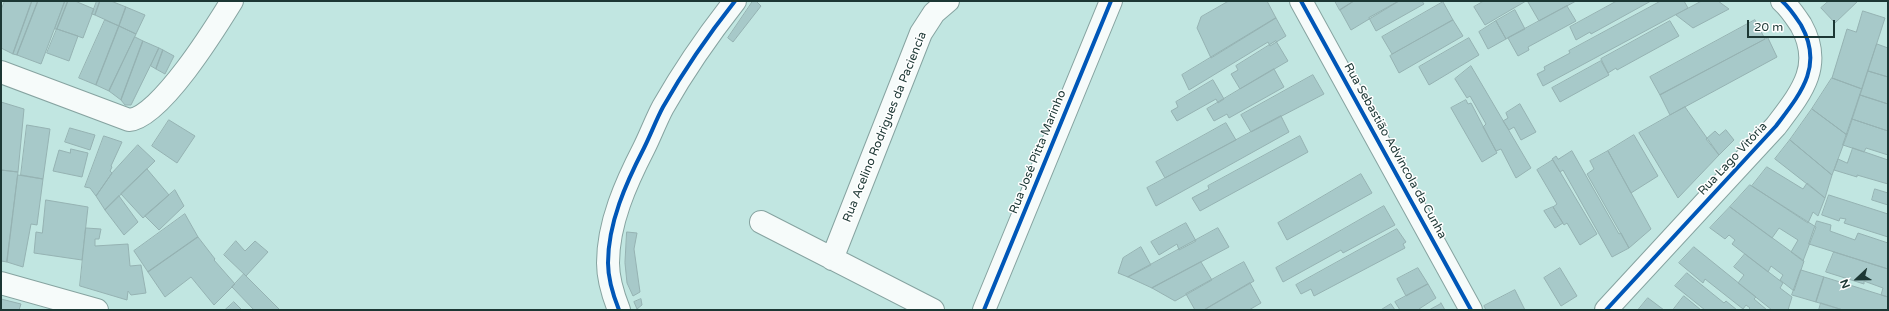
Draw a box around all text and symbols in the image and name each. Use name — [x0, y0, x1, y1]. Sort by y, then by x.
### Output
scale bar — [1749, 12, 1837, 38]
text: 20 m — [1754, 20, 1783, 34]
street label: Rua Acelino Rodrigues da Paciencia — [840, 30, 930, 224]
street label: Rua Sebastião Advíncola da Cunha — [1341, 61, 1449, 241]
street label: Rua José Pitta Marinho — [1007, 88, 1069, 216]
street label: Rua Lago Vitória — [1695, 119, 1771, 199]
north arrow — [1837, 259, 1877, 299]
text: N — [1838, 277, 1853, 290]

